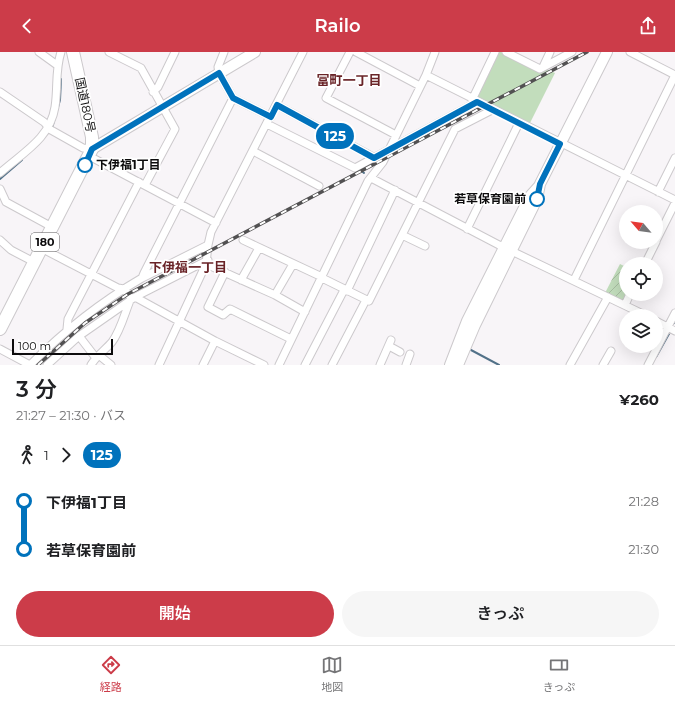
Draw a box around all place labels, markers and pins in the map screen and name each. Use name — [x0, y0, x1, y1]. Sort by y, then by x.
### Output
marker: 下伊福1丁目 — [77, 157, 93, 173]
place label: 下伊福1丁目 — [96, 157, 161, 172]
place label: 若草保育園前 — [454, 191, 526, 206]
marker: 若草保育園前 — [529, 191, 545, 207]

